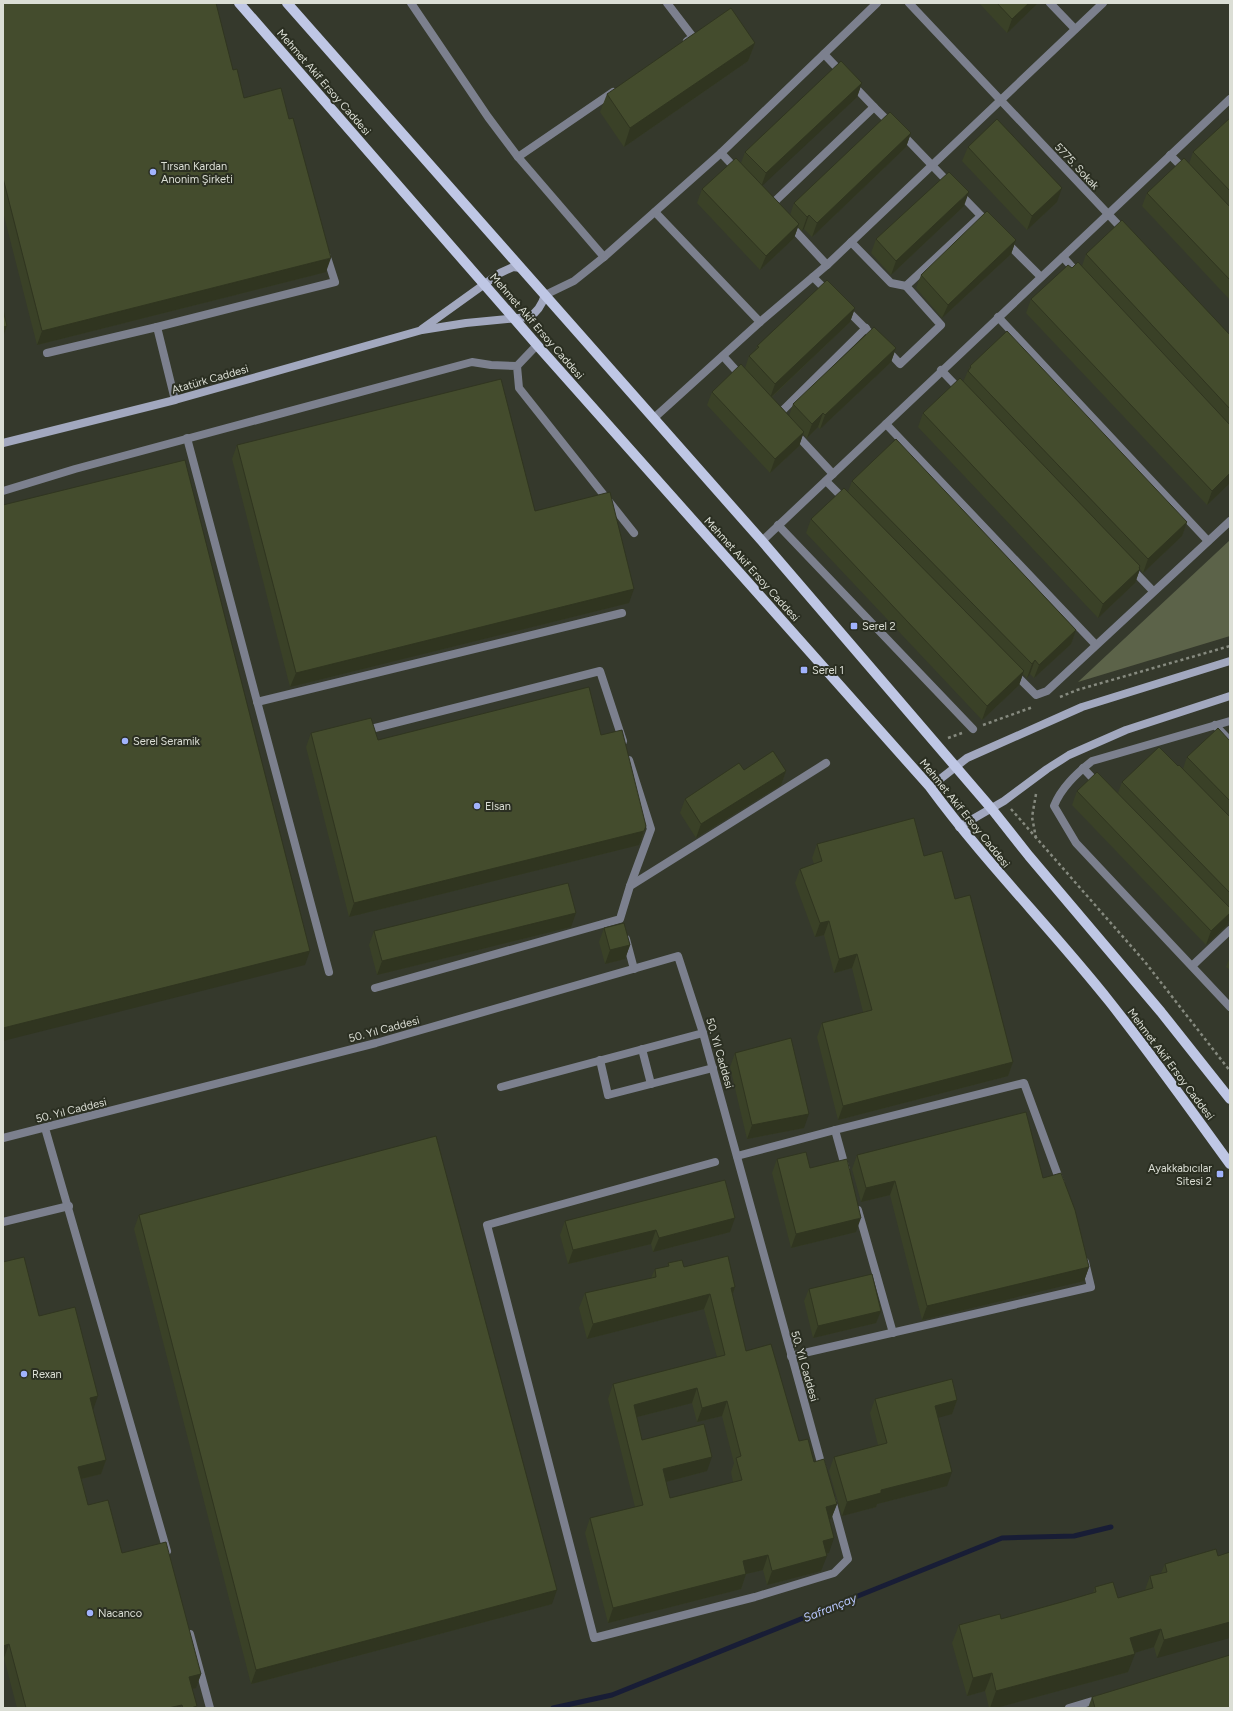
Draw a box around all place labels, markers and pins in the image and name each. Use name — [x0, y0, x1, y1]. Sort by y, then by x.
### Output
place label: Tırsan Kardan Anonim Şirketi — [161, 160, 233, 186]
marker: Tırsan Kardan Anonim Şirketi — [148, 167, 158, 177]
place label: Serel 2 — [862, 620, 896, 633]
marker: Serel 2 — [849, 621, 859, 631]
place label: Serel 1 — [812, 664, 844, 677]
marker: Serel 1 — [799, 665, 809, 675]
place label: Serel Seramik — [133, 735, 201, 748]
marker: Serel Seramik — [120, 736, 130, 746]
place label: Elsan — [485, 800, 511, 813]
marker: Elsan — [472, 801, 482, 811]
place label: Ayakkabıcılar Sitesi 2 — [1148, 1162, 1212, 1188]
marker: Ayakkabıcılar Sitesi 2 — [1215, 1169, 1225, 1179]
place label: Rexan — [32, 1368, 62, 1381]
marker: Rexan — [19, 1369, 29, 1379]
place label: Nacanco — [98, 1607, 142, 1620]
marker: Nacanco — [85, 1608, 95, 1618]

